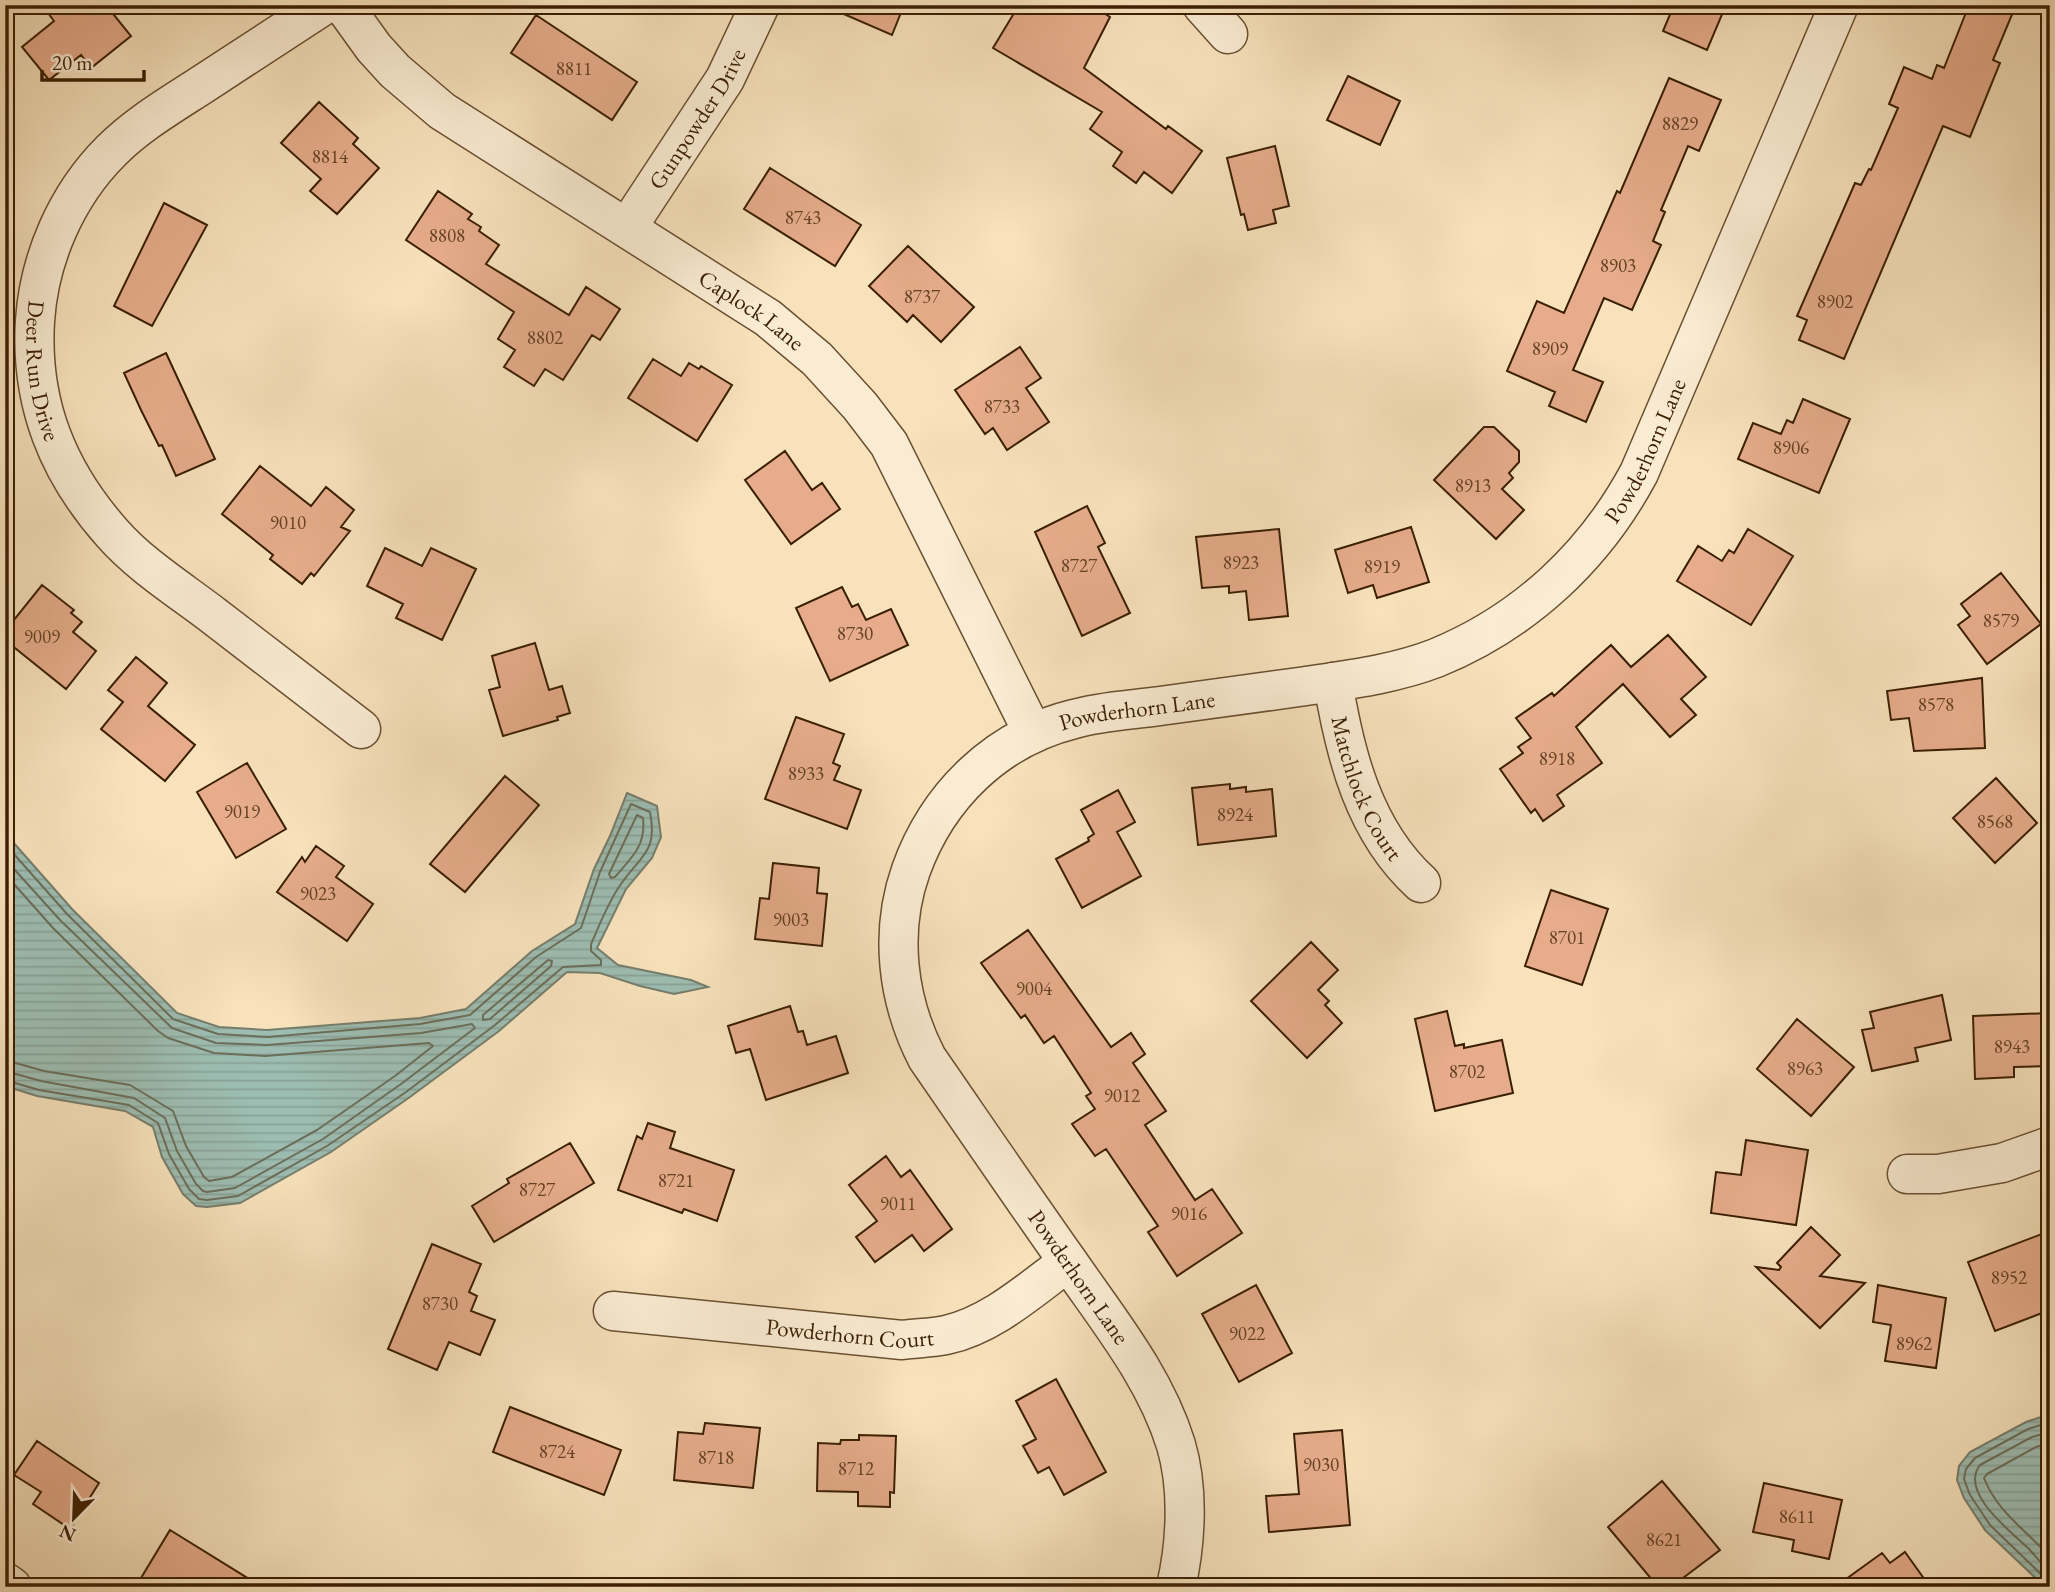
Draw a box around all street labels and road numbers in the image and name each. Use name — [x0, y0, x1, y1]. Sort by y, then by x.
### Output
street label: Gunpowder Drive — [642, 43, 752, 195]
street label: Caplock Lane — [693, 263, 811, 357]
street label: Deer Run Drive — [19, 299, 67, 445]
street label: Powderhorn Lane — [1597, 374, 1693, 529]
street label: Powderhorn Lane — [1055, 684, 1217, 737]
street label: Matchlock Court — [1325, 713, 1410, 867]
street label: Powderhorn Lane — [1022, 1204, 1136, 1350]
street label: Powderhorn Court — [764, 1311, 936, 1355]

